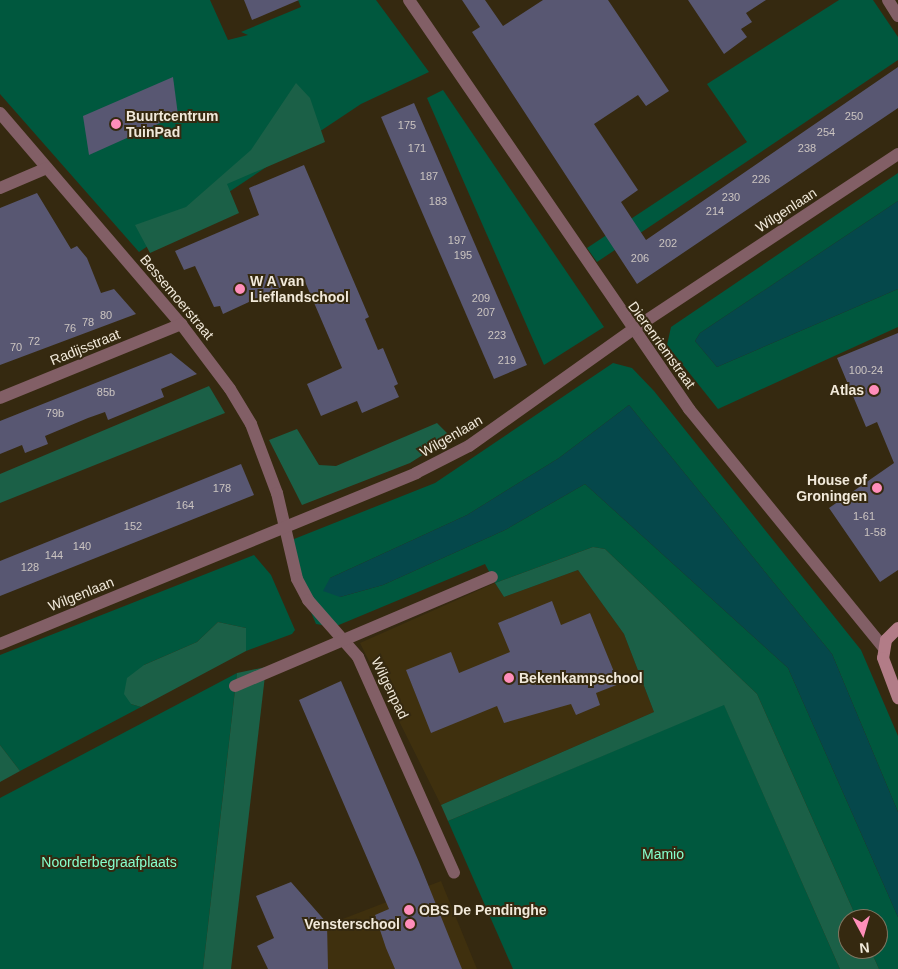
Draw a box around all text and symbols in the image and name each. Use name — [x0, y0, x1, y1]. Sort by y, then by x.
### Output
place label: Buurtcentrum TuinPad — [126, 108, 219, 140]
house number: 250 — [845, 109, 863, 123]
marker: Buurtcentrum TuinPad — [110, 118, 122, 130]
house number: 175 — [398, 118, 416, 132]
house number: 254 — [817, 125, 835, 139]
house number: 171 — [408, 141, 426, 155]
house number: 238 — [798, 141, 816, 155]
house number: 187 — [420, 169, 438, 183]
house number: 226 — [752, 172, 770, 186]
street label: Wilgenlaan — [752, 184, 820, 236]
house number: 230 — [722, 190, 740, 204]
house number: 183 — [429, 194, 447, 208]
house number: 214 — [706, 204, 724, 218]
house number: 197 — [448, 233, 466, 247]
house number: 202 — [659, 236, 677, 250]
house number: 195 — [454, 248, 472, 262]
street label: Bessemoerstraat — [137, 251, 217, 343]
house number: 206 — [631, 251, 649, 265]
place label: W A van Lieflandschool — [250, 273, 349, 306]
marker: W A van Lieflandschool — [234, 283, 246, 295]
house number: 209 — [472, 291, 490, 305]
street label: Dierenriemstraat — [625, 298, 699, 392]
house number: 207 — [477, 305, 495, 319]
house number: 80 — [100, 308, 112, 322]
house number: 78 — [82, 315, 94, 329]
house number: 76 — [64, 321, 76, 335]
street label: Radijsstraat — [48, 325, 122, 369]
house number: 223 — [488, 328, 506, 342]
house number: 72 — [28, 334, 40, 348]
house number: 70 — [10, 340, 22, 354]
house number: 219 — [498, 353, 516, 367]
house number: 100-24 — [849, 363, 883, 377]
place label: Atlas — [830, 382, 864, 398]
marker: Atlas — [868, 384, 880, 396]
house number: 85b — [97, 385, 115, 399]
house number: 79b — [46, 406, 64, 420]
street label: Wilgenlaan — [417, 411, 485, 461]
place label: House of Groningen — [796, 472, 867, 504]
house number: 178 — [213, 481, 231, 495]
marker: House of Groningen — [871, 482, 883, 494]
house number: 164 — [176, 498, 194, 512]
house number: 1-61 — [853, 509, 875, 523]
house number: 152 — [124, 519, 142, 533]
house number: 1-58 — [864, 525, 886, 539]
house number: 140 — [73, 539, 91, 553]
house number: 144 — [45, 548, 63, 562]
house number: 128 — [21, 560, 39, 574]
street label: Wilgenlaan — [46, 573, 116, 615]
street label: Wilgenpad — [368, 655, 412, 721]
place label: Bekenkampschool — [519, 670, 643, 686]
marker: Bekenkampschool — [503, 672, 515, 684]
park label: Mamio — [642, 846, 684, 862]
park label: Noorderbegraafplaats — [41, 854, 177, 870]
place label: OBS De Pendinghe — [419, 902, 547, 918]
marker: OBS De Pendinghe — [403, 904, 415, 916]
north arrow — [838, 909, 888, 959]
place label: Vensterschool — [304, 916, 400, 932]
marker: Vensterschool — [404, 918, 416, 930]
text: N — [859, 939, 870, 956]

